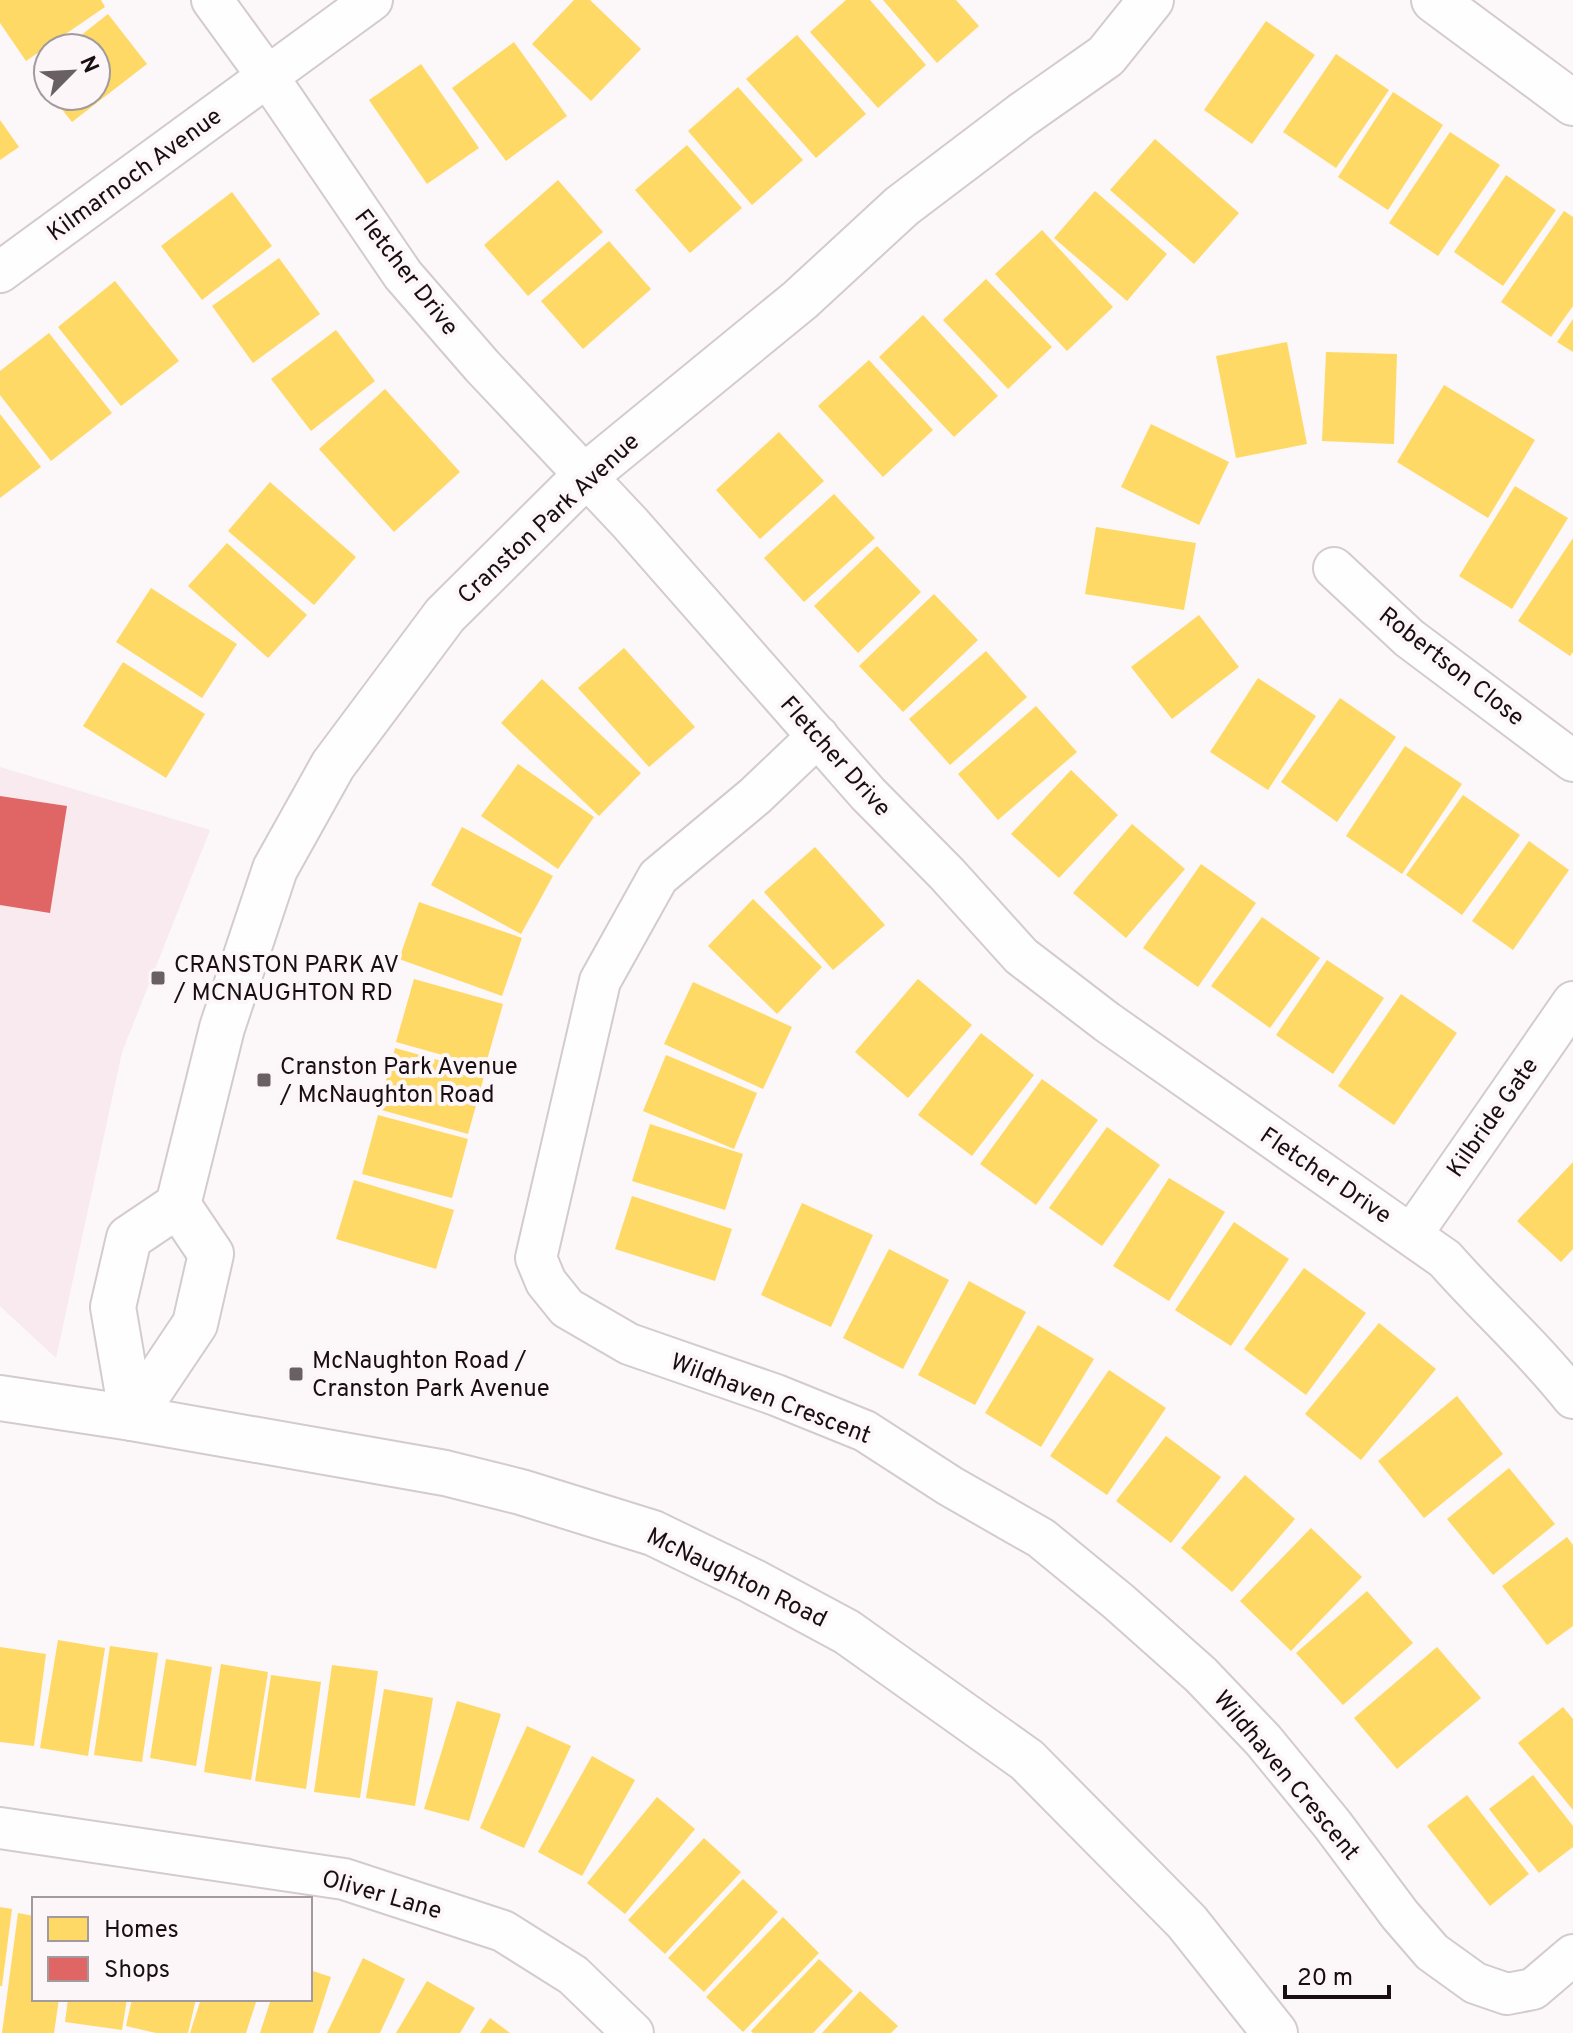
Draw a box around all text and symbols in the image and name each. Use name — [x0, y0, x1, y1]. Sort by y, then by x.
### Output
north arrow — [32, 32, 112, 112]
text: N — [72, 52, 104, 78]
street label: Kilmarnoch Avenue — [42, 102, 228, 249]
street label: Fletcher Drive — [347, 204, 464, 342]
street label: Cranston Park Avenue — [452, 427, 646, 611]
street label: Robertson Close — [1372, 601, 1530, 734]
street label: Fletcher Drive — [772, 691, 897, 824]
place label: CRANSTON PARK AV / MCNAUGHTON RD — [173, 951, 399, 1009]
marker: CRANSTON PARK AV / MCNAUGHTON RD — [149, 969, 167, 987]
street label: Kilbride Gate — [1441, 1052, 1546, 1184]
place label: Cranston Park Avenue / McNaughton Road — [279, 1053, 518, 1111]
marker: Cranston Park Avenue / McNaughton Road — [255, 1071, 273, 1089]
street label: Fletcher Drive — [1253, 1122, 1396, 1232]
place label: McNaughton Road / Cranston Park Avenue — [312, 1347, 550, 1405]
street label: Wildhaven Crescent — [666, 1348, 875, 1452]
marker: McNaughton Road / Cranston Park Avenue — [287, 1365, 305, 1383]
street label: McNaughton Road — [641, 1522, 831, 1635]
street label: Wildhaven Crescent — [1206, 1685, 1365, 1867]
street label: Oliver Lane — [318, 1865, 445, 1927]
legend — [32, 1897, 312, 2001]
text: Homes — [104, 1916, 179, 1946]
scale bar — [1285, 1949, 1389, 1999]
text: Shops — [104, 1956, 170, 1986]
text: 20 m — [1297, 1964, 1353, 1994]

